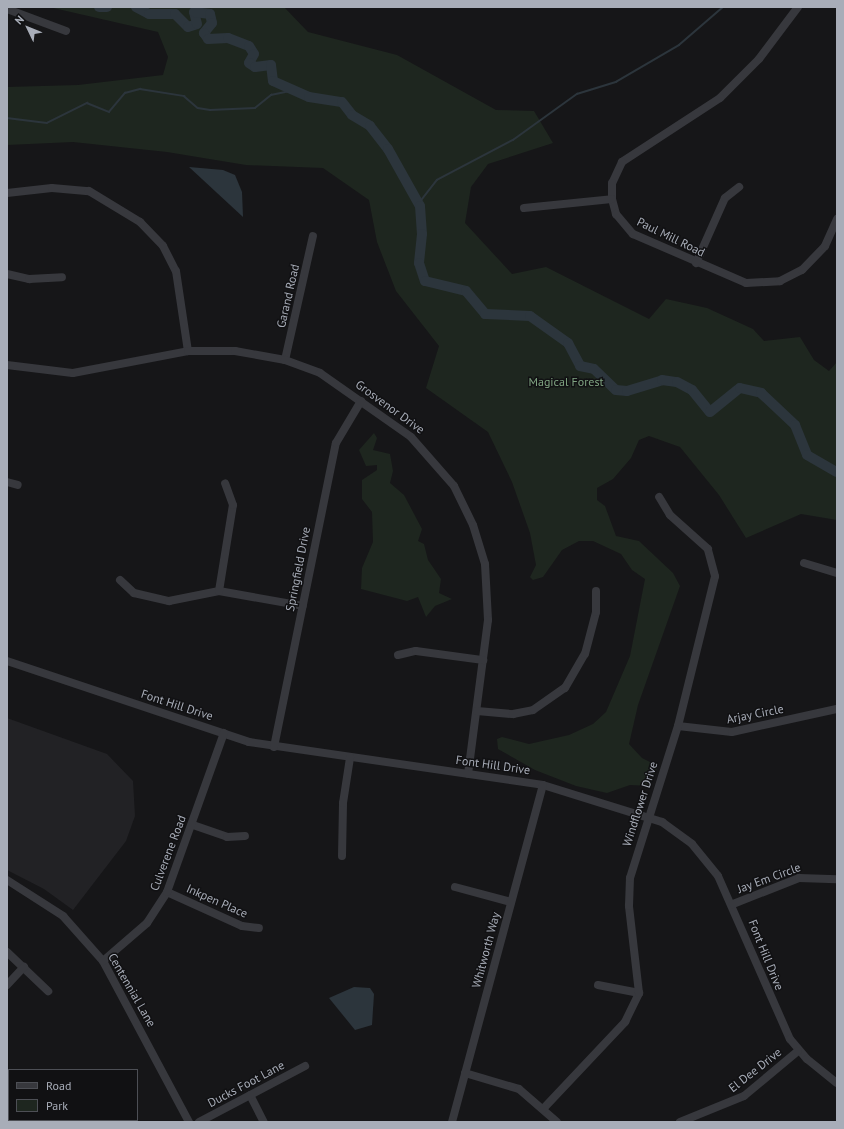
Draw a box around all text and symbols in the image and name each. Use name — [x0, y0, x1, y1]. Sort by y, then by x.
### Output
north arrow — [8, 8, 48, 48]
text: N — [12, 12, 27, 27]
street label: Paul Mill Road — [635, 214, 707, 260]
street label: Garand Road — [274, 263, 302, 329]
park label: Magical Forest — [528, 375, 604, 389]
street label: Grosvenor Drive — [353, 377, 427, 437]
street label: Springfield Drive — [283, 526, 313, 612]
street label: Font Hill Drive — [139, 687, 215, 723]
street label: Arjay Circle — [725, 701, 785, 727]
street label: Font Hill Drive — [455, 753, 531, 777]
street label: Windflower Drive — [619, 760, 661, 848]
street label: Culverene Road — [147, 813, 189, 893]
street label: Jay Em Circle — [735, 860, 803, 896]
street label: Inkpen Place — [184, 881, 250, 921]
street label: Whitworth Way — [469, 910, 503, 990]
street label: Font Hill Drive — [745, 918, 787, 992]
street label: Centennial Lane — [105, 951, 159, 1029]
street label: El Dee Drive — [726, 1045, 784, 1095]
street label: Ducks Foot Lane — [205, 1058, 287, 1110]
legend — [8, 1069, 138, 1121]
text: Road — [46, 1078, 71, 1093]
text: Park — [46, 1098, 68, 1113]

